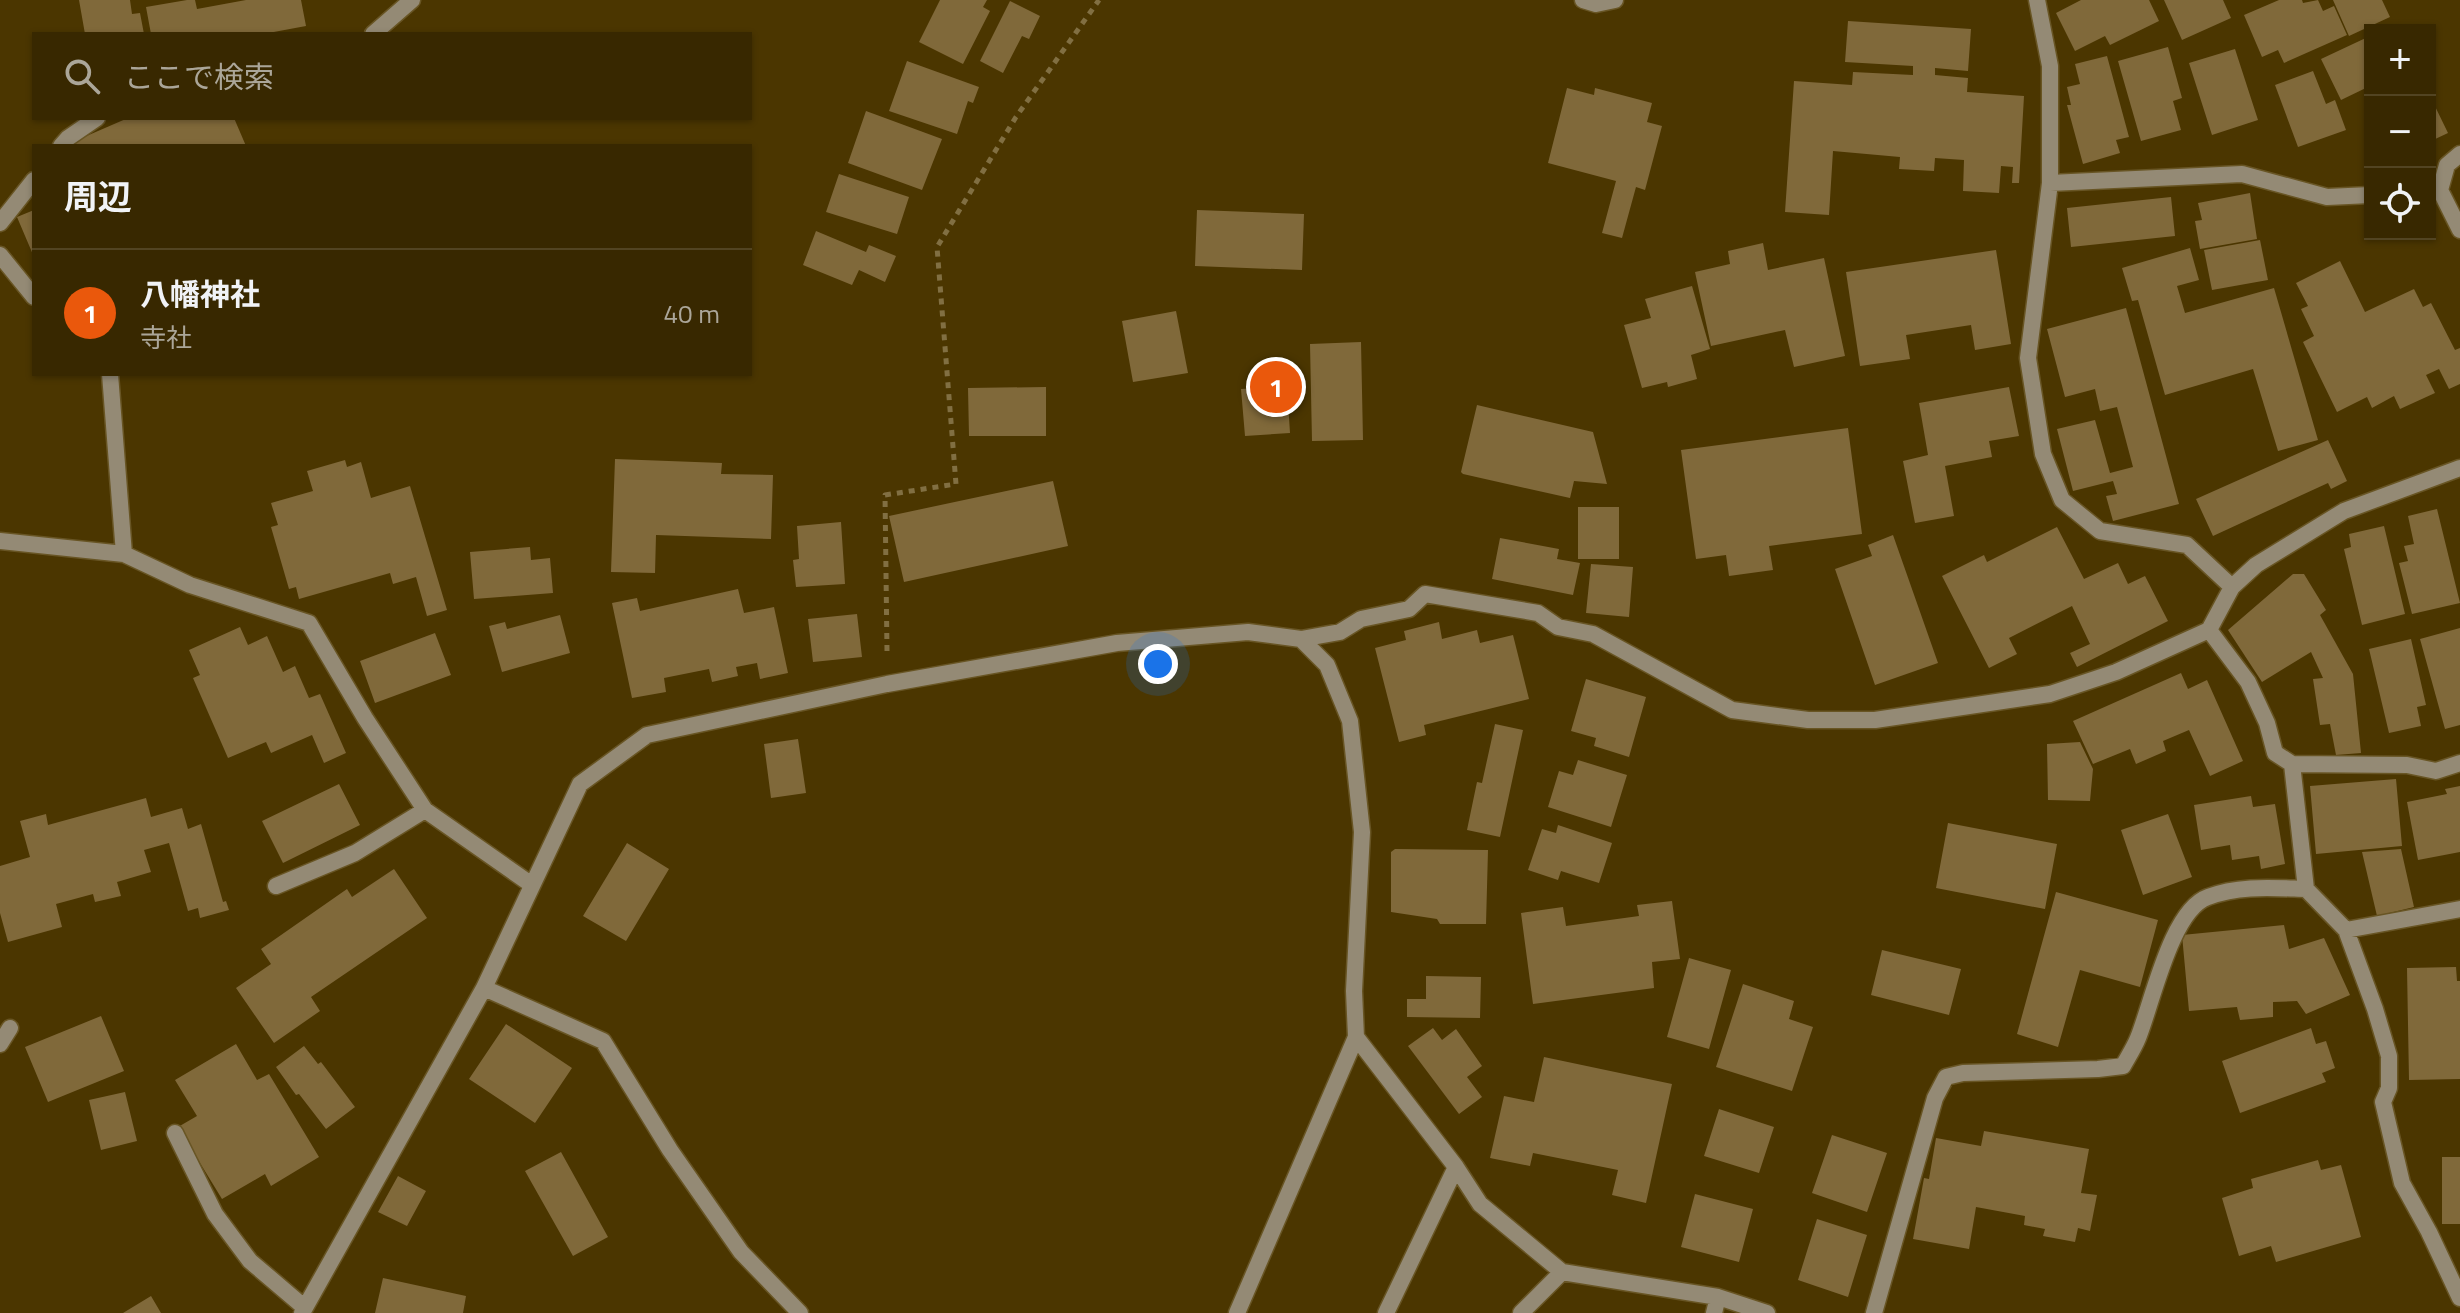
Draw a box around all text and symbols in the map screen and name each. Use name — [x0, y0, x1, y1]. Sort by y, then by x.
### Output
map controls — [2364, 24, 2436, 240]
button: + — [2364, 24, 2436, 96]
search box — [32, 32, 752, 120]
icon: search — [60, 54, 104, 98]
text: ここで検索 — [124, 54, 274, 100]
button: − — [2364, 96, 2436, 168]
button: locate — [2364, 168, 2436, 240]
text: 周辺 — [64, 170, 132, 222]
text: 八幡神社 — [140, 271, 260, 317]
text: 1 — [83, 294, 97, 333]
text: 40 m — [663, 294, 720, 333]
text: 寺社 — [140, 318, 192, 357]
pin: 1 — [1250, 357, 1302, 417]
your location — [1138, 644, 1178, 684]

